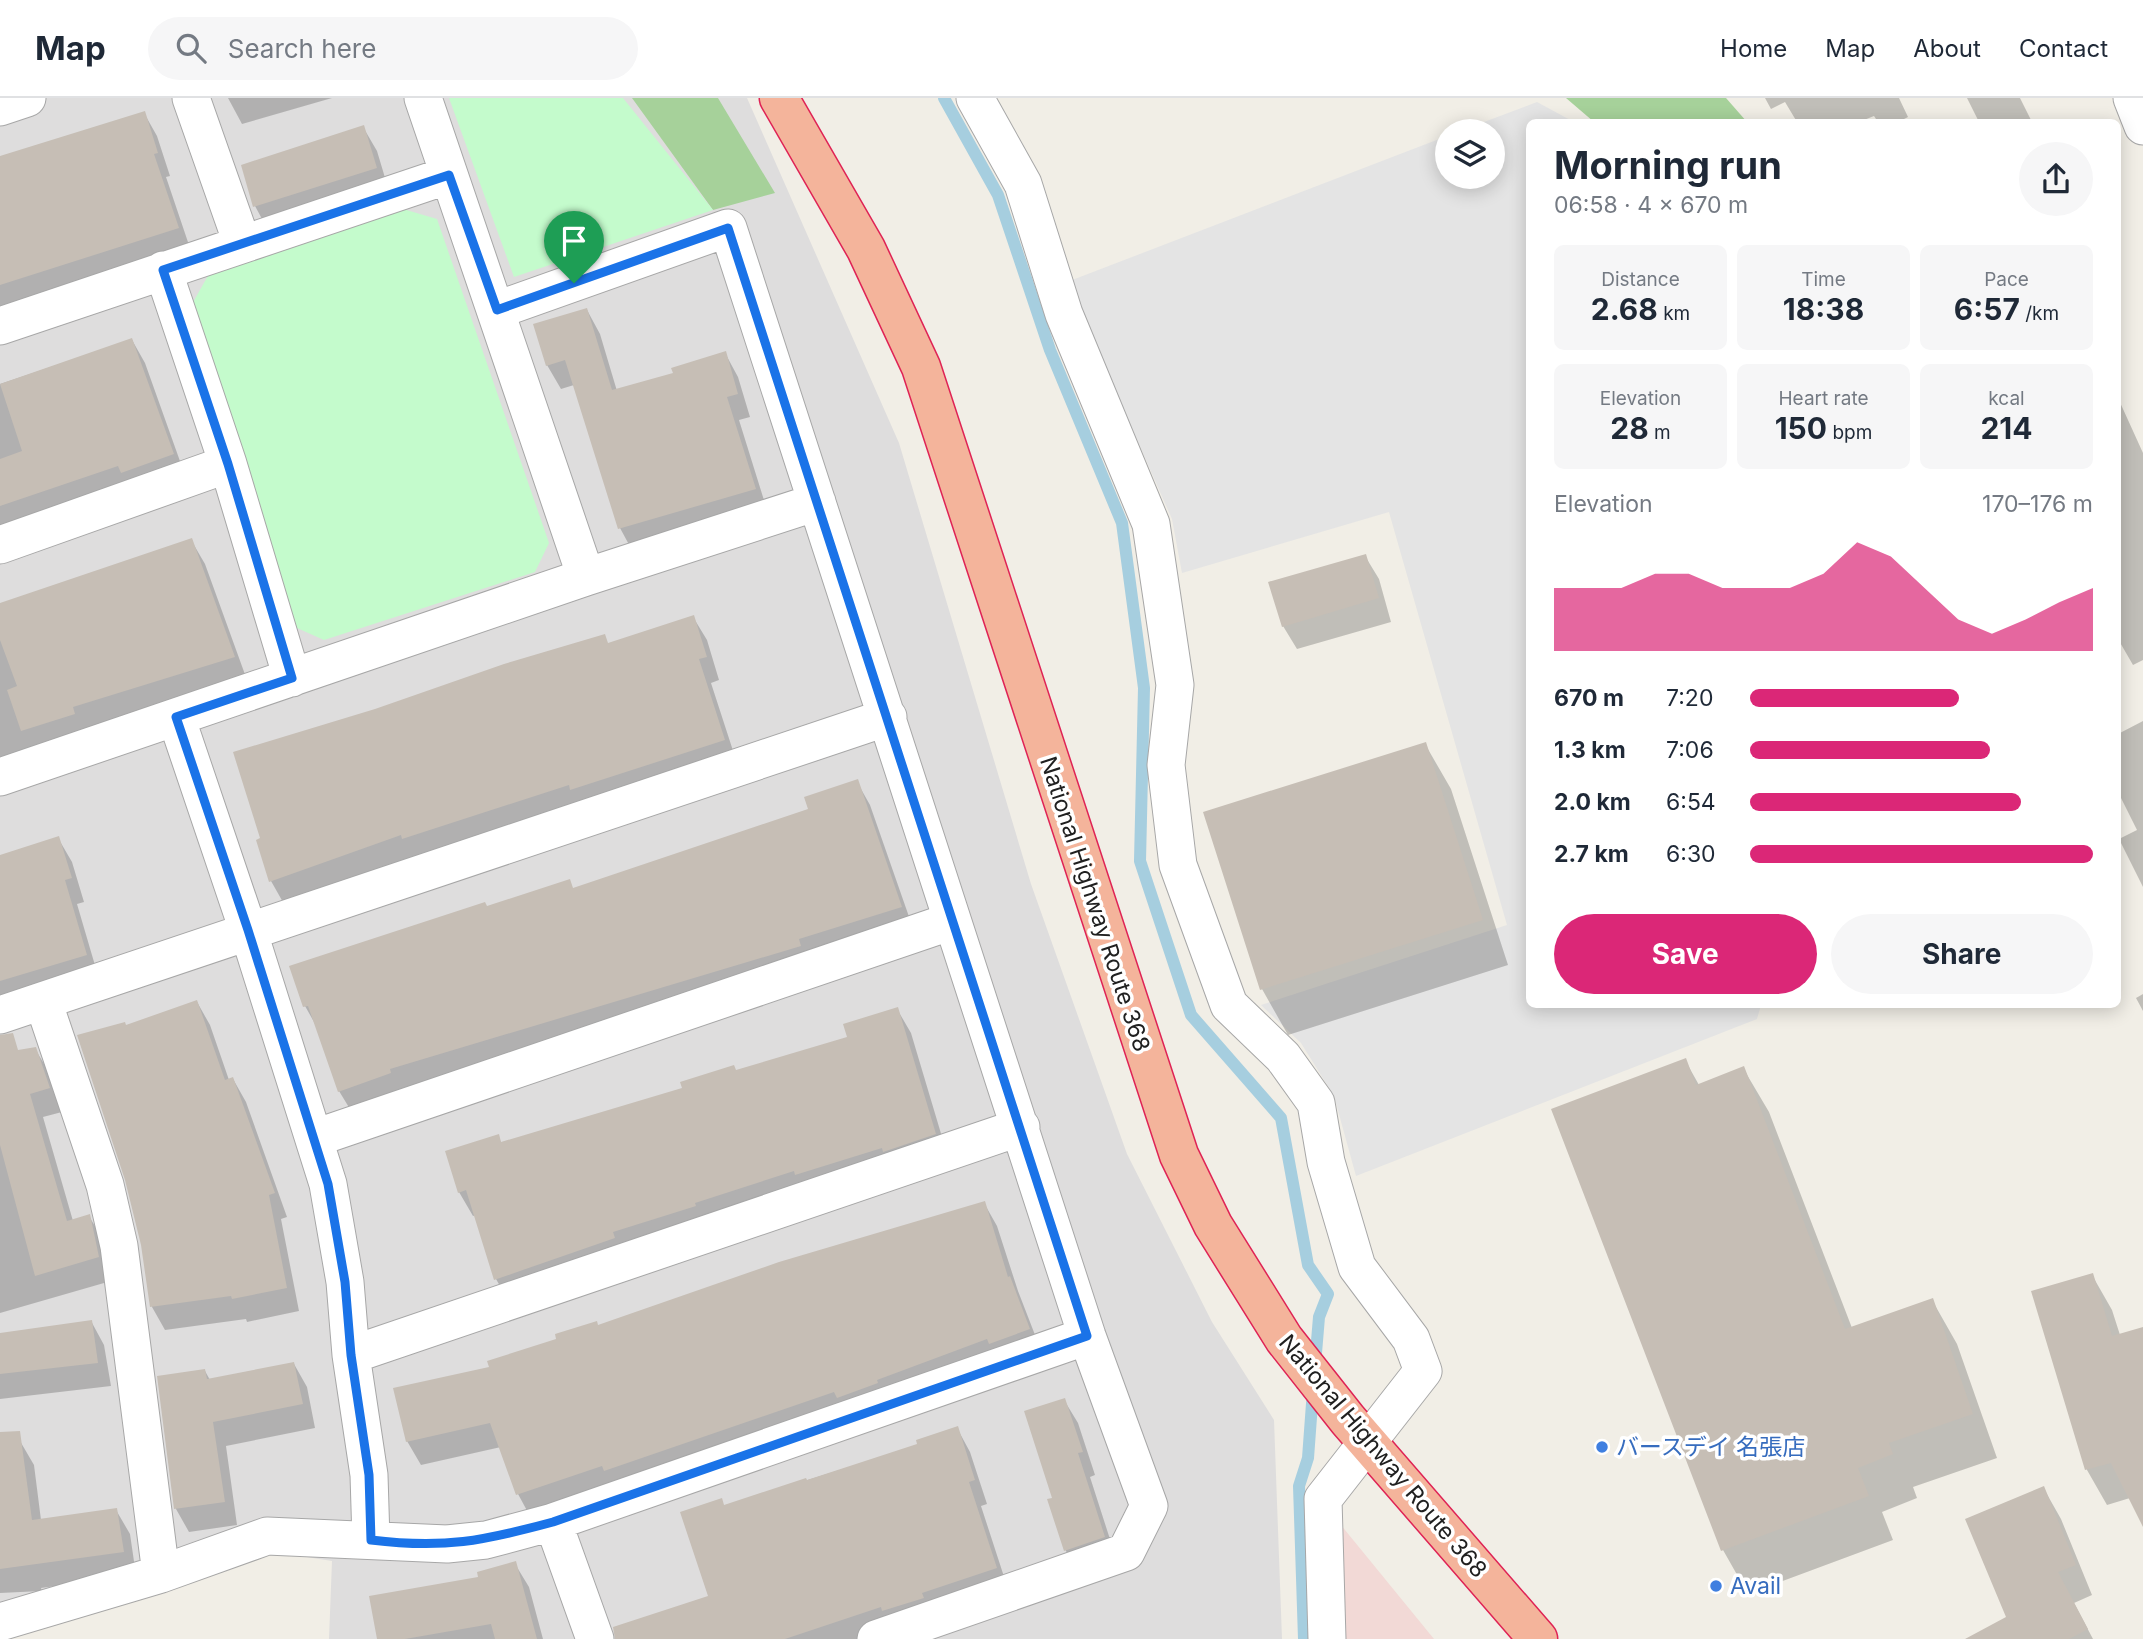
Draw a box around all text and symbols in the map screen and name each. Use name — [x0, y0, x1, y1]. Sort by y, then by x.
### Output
search box — [148, 17, 638, 80]
text: Map — [35, 28, 106, 68]
icon: search — [172, 29, 210, 67]
text: Search here — [228, 33, 376, 64]
text: Home — [1720, 34, 1787, 63]
text: Map — [1825, 34, 1875, 63]
text: About — [1913, 34, 1981, 63]
text: Contact — [2019, 34, 2108, 63]
map controls — [1435, 119, 1505, 189]
button: layers — [1435, 119, 1505, 189]
text: Morning run — [1554, 142, 1782, 188]
button: share — [2019, 142, 2093, 216]
text: 06:58 · 4 × 670 m — [1554, 191, 1748, 219]
pin — [544, 211, 604, 283]
icon: arrive — [555, 222, 593, 260]
text: Distance — [1601, 268, 1680, 291]
text: Time — [1801, 268, 1846, 291]
text: Pace — [1984, 268, 2029, 291]
text: 2.68 — [1591, 291, 1658, 327]
text: 18:38 — [1783, 291, 1864, 327]
text: 6:57 — [1954, 291, 2020, 327]
text: km — [1658, 302, 1690, 325]
text: /km — [2020, 302, 2059, 325]
text: Elevation — [1600, 387, 1681, 410]
text: Heart rate — [1779, 387, 1869, 410]
text: kcal — [1988, 387, 2025, 410]
text: 28 — [1610, 410, 1649, 446]
text: 150 — [1775, 410, 1827, 446]
text: 214 — [1980, 410, 2033, 446]
text: m — [1649, 421, 1671, 444]
text: bpm — [1827, 421, 1872, 444]
text: Elevation — [1554, 490, 1653, 518]
text: 170–176 m — [1982, 490, 2093, 518]
text: 670 m — [1554, 684, 1624, 712]
text: 7:20 — [1666, 684, 1713, 712]
text: 1.3 km — [1554, 736, 1626, 764]
text: 7:06 — [1666, 736, 1714, 764]
street label: National Highway Route 368 — [1034, 753, 1156, 1055]
text: 2.0 km — [1554, 788, 1631, 816]
text: 6:54 — [1666, 788, 1716, 816]
text: 2.7 km — [1554, 840, 1629, 868]
text: 6:30 — [1666, 840, 1716, 868]
button: Save — [1554, 914, 1817, 994]
button: Share — [1831, 914, 2093, 994]
street label: National Highway Route 368 — [1273, 1329, 1493, 1583]
place label: バースデイ 名張店 — [1616, 1433, 1805, 1461]
marker: バースデイ 名張店 — [1594, 1439, 1610, 1455]
place label: Avail — [1730, 1572, 1781, 1600]
marker: Avail — [1708, 1578, 1724, 1594]

